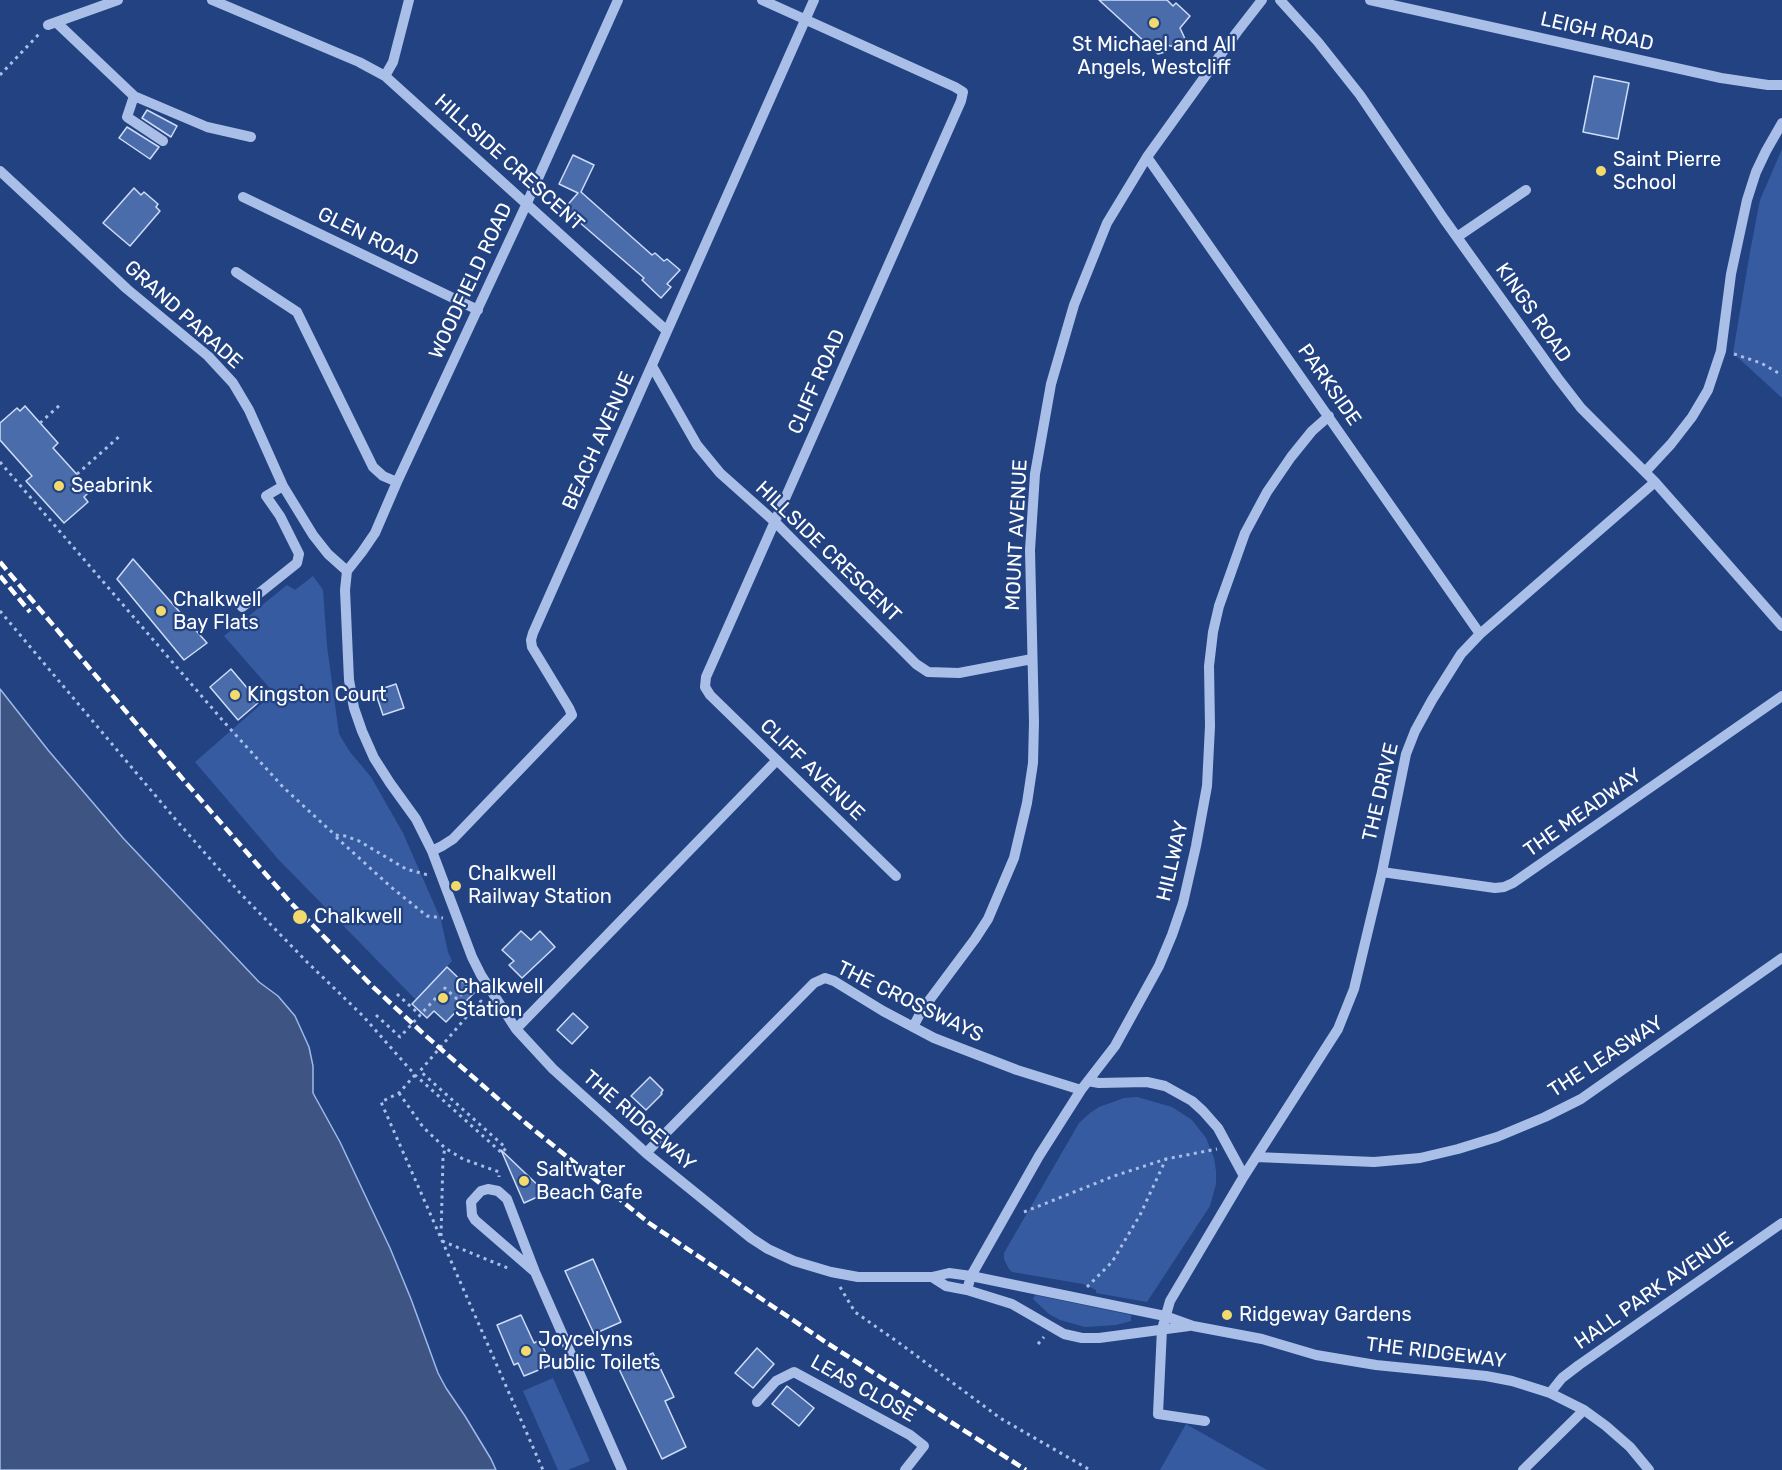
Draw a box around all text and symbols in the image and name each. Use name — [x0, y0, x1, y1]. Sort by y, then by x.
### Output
street label: LEIGH ROAD — [1538, 7, 1656, 57]
marker: St Michael and All Angels, Westcliff — [1147, 16, 1161, 30]
place label: St Michael and All Angels, Westcliff — [1072, 33, 1236, 80]
street label: HILLSIDE CRESCENT — [429, 90, 589, 236]
place label: Saint Pierre School — [1613, 148, 1721, 195]
marker: Saint Pierre School — [1594, 164, 1608, 178]
street label: WOODFIELD ROAD — [424, 199, 518, 363]
street label: GLEN ROAD — [314, 202, 422, 272]
street label: GRAND PARADE — [119, 256, 247, 374]
street label: KINGS ROAD — [1490, 259, 1576, 367]
street label: CLIFF ROAD — [783, 326, 851, 438]
street label: PARKSIDE — [1292, 340, 1366, 430]
street label: BEACH AVENUE — [558, 368, 640, 514]
street label: MOUNT AVENUE — [1001, 459, 1033, 611]
place label: Seabrink — [71, 474, 152, 498]
street label: HILLSIDE CRESCENT — [750, 476, 906, 628]
marker: Seabrink — [52, 479, 66, 493]
place label: Chalkwell Bay Flats — [173, 588, 261, 635]
marker: Chalkwell Bay Flats — [154, 604, 168, 618]
place label: Kingston Court — [247, 683, 387, 707]
marker: Kingston Court — [228, 688, 242, 702]
street label: CLIFF AVENUE — [755, 714, 869, 826]
street label: THE DRIVE — [1358, 740, 1404, 844]
street label: THE MEADWAY — [1519, 764, 1647, 862]
street label: HILLWAY — [1152, 818, 1194, 904]
place label: Chalkwell Railway Station — [468, 862, 612, 909]
marker: Chalkwell Railway Station — [449, 879, 463, 893]
place label: Chalkwell — [314, 905, 402, 929]
marker: Chalkwell — [291, 908, 309, 926]
street label: THE CROSSWAYS — [833, 956, 987, 1048]
place label: Chalkwell Station — [455, 975, 543, 1022]
marker: Chalkwell Station — [436, 991, 450, 1005]
street label: THE LEASWAY — [1544, 1011, 1668, 1103]
street label: THE RIDGEWAY — [578, 1066, 700, 1176]
place label: Saltwater Beach Cafe — [536, 1158, 643, 1205]
marker: Saltwater Beach Cafe — [517, 1174, 531, 1188]
street label: HALL PARK AVENUE — [1570, 1227, 1738, 1355]
place label: Ridgeway Gardens — [1239, 1303, 1412, 1327]
marker: Ridgeway Gardens — [1220, 1308, 1234, 1322]
place label: Joycelyns Public Toilets — [538, 1328, 660, 1375]
street label: THE RIDGEWAY — [1364, 1332, 1508, 1374]
marker: Joycelyns Public Toilets — [519, 1344, 533, 1358]
street label: LEAS CLOSE — [806, 1350, 920, 1428]

